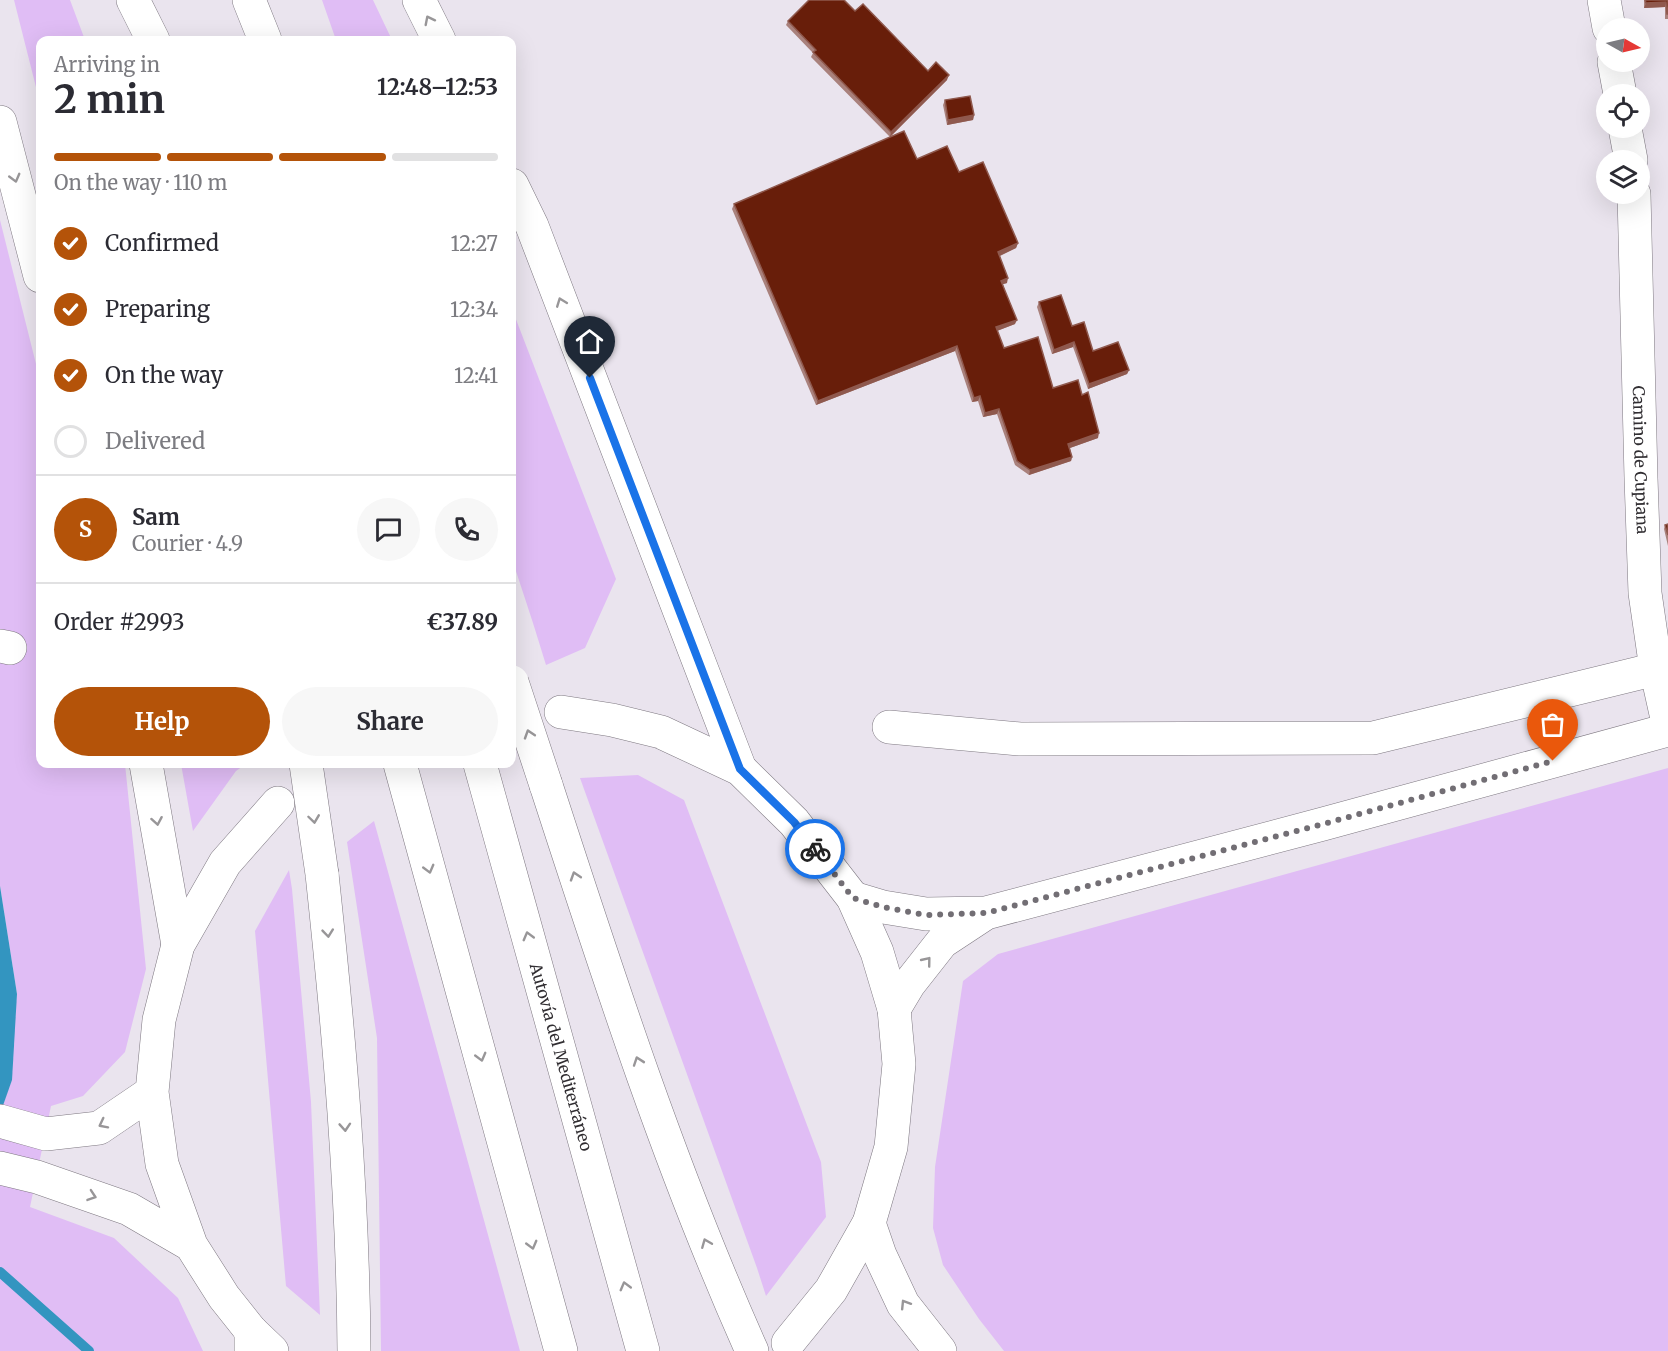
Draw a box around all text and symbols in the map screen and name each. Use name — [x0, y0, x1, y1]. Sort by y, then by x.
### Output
one-way arrow — [425, 16, 436, 27]
north arrow — [1596, 18, 1650, 72]
map controls — [1596, 18, 1650, 204]
text: Arriving in — [54, 52, 160, 77]
text: 12:48–12:53 — [377, 73, 498, 101]
text: 2 min — [54, 75, 165, 124]
button: locate — [1596, 84, 1650, 138]
button: layers — [1596, 150, 1650, 204]
text: On the way · 110 m — [54, 170, 227, 195]
one-way arrow — [8, 172, 20, 183]
icon: check — [54, 227, 87, 260]
text: Confirmed — [105, 229, 219, 257]
text: 12:27 — [451, 231, 498, 256]
icon: check — [54, 293, 87, 326]
text: Preparing — [105, 295, 210, 323]
text: 12:34 — [450, 297, 498, 322]
one-way arrow — [556, 297, 568, 308]
pin — [564, 316, 615, 378]
icon: home — [573, 325, 606, 358]
icon: check — [54, 359, 87, 392]
text: On the way — [105, 361, 223, 389]
text: 12:41 — [454, 363, 498, 388]
street label: Camino de Cupiana — [1629, 385, 1653, 535]
text: Delivered — [105, 427, 205, 455]
button: chat — [357, 498, 420, 561]
button: phone — [435, 498, 498, 561]
text: Sam — [132, 503, 180, 531]
text: S — [79, 515, 92, 543]
text: Courier · 4.9 — [132, 531, 243, 556]
text: Order #2993 — [54, 608, 185, 636]
text: €37.89 — [426, 608, 498, 636]
button: Help — [54, 687, 270, 756]
button: Share — [282, 687, 498, 756]
pin — [1527, 699, 1578, 761]
icon: bag — [1536, 708, 1569, 741]
one-way arrow — [523, 729, 536, 740]
one-way arrow — [307, 814, 319, 824]
one-way arrow — [150, 816, 163, 826]
courier — [785, 819, 845, 879]
icon: bike — [799, 833, 832, 866]
one-way arrow — [422, 863, 434, 874]
one-way arrow — [570, 871, 582, 882]
one-way arrow — [321, 928, 334, 937]
one-way arrow — [523, 931, 535, 942]
one-way arrow — [920, 957, 931, 968]
street label: Autovía del Mediterráneo — [525, 960, 597, 1153]
one-way arrow — [473, 1052, 486, 1062]
one-way arrow — [632, 1056, 645, 1066]
one-way arrow — [99, 1117, 109, 1128]
one-way arrow — [338, 1122, 351, 1131]
one-way arrow — [86, 1189, 97, 1202]
one-way arrow — [701, 1238, 713, 1249]
one-way arrow — [525, 1239, 537, 1250]
one-way arrow — [619, 1281, 632, 1291]
one-way arrow — [900, 1300, 912, 1310]

